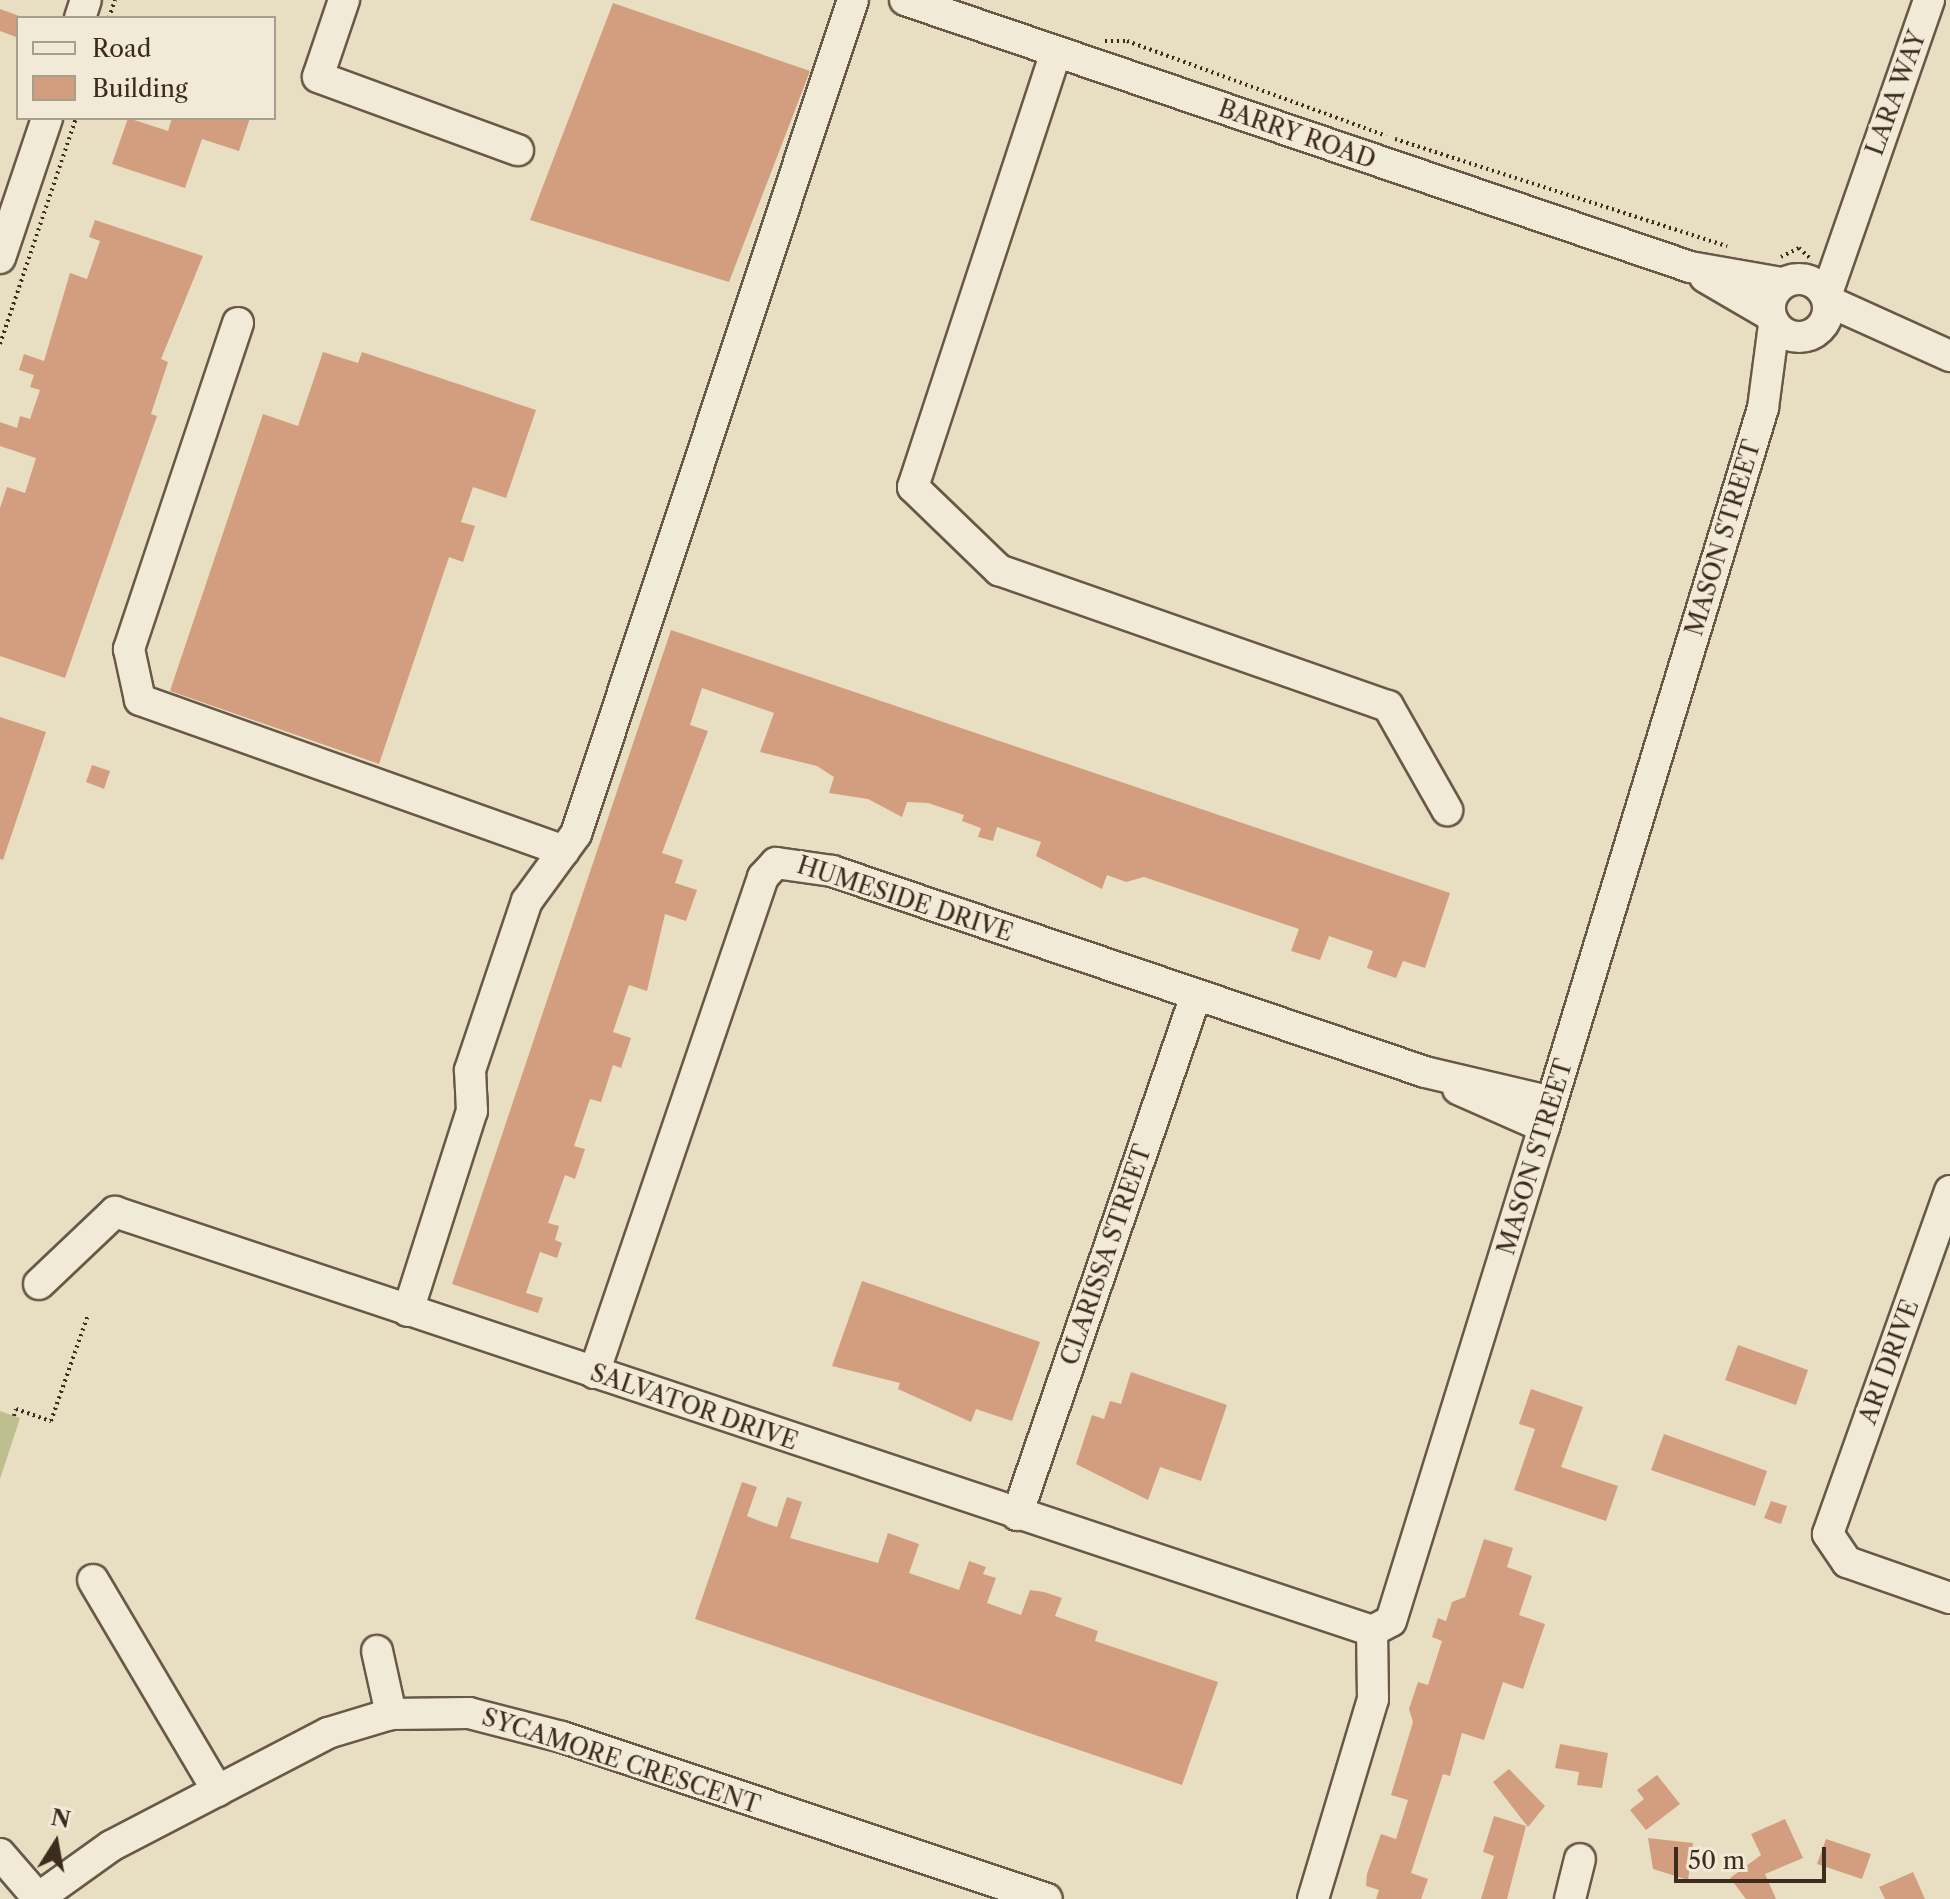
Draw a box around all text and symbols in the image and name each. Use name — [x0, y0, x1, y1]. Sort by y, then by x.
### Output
legend — [16, 16, 276, 120]
street label: LARA WAY — [1860, 26, 1932, 160]
text: Road — [92, 34, 151, 63]
text: Building — [92, 74, 188, 103]
street label: BARRY ROAD — [1214, 93, 1380, 175]
street label: MASON STREET — [1680, 437, 1766, 639]
street label: HUMESIDE DRIVE — [794, 851, 1016, 947]
street label: MASON STREET — [1492, 1056, 1578, 1258]
street label: CLARISSA STREET — [1055, 1141, 1157, 1369]
street label: ARI DRIVE — [1853, 1296, 1925, 1428]
street label: SALVATOR DRIVE — [586, 1358, 802, 1456]
street label: SYCAMORE CRESCENT — [478, 1702, 764, 1820]
north arrow — [16, 1803, 96, 1883]
text: N — [49, 1804, 73, 1834]
scale bar — [1678, 1831, 1830, 1881]
text: 50 m — [1688, 1846, 1745, 1875]

